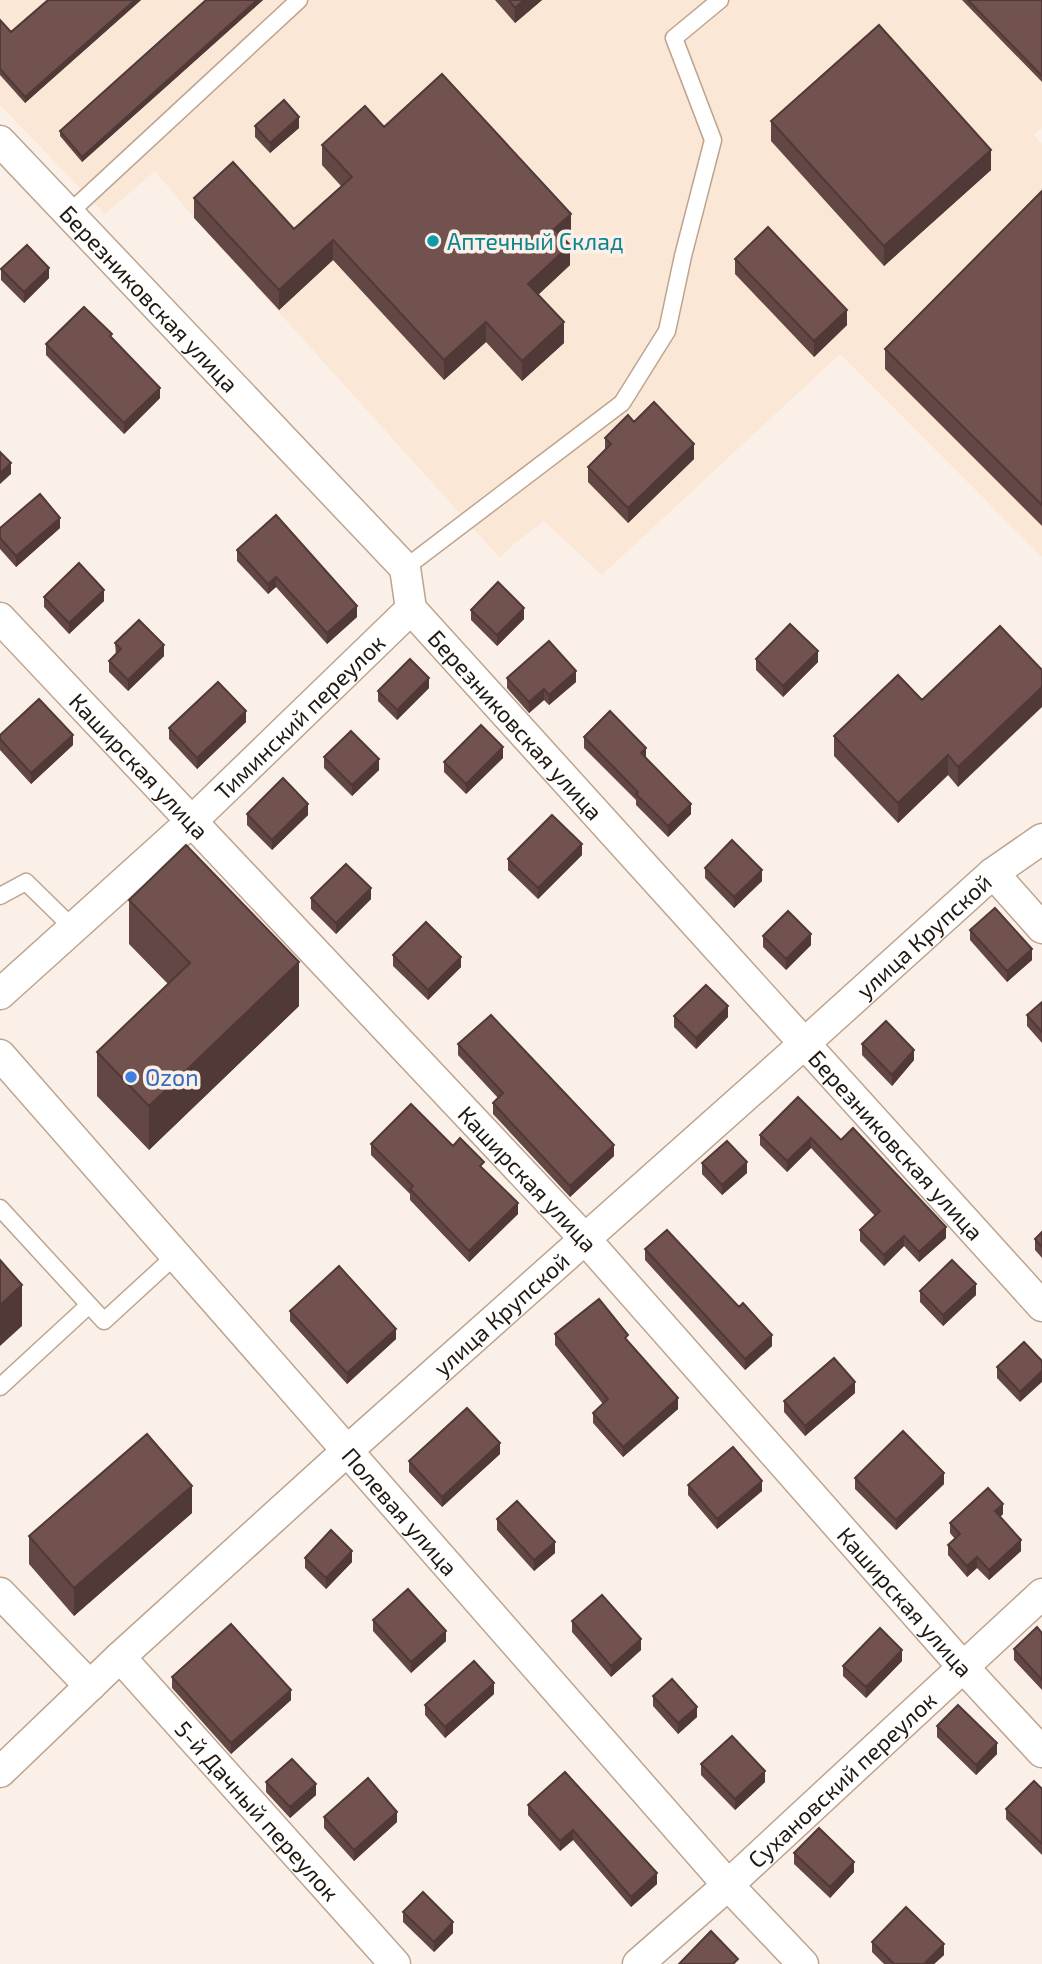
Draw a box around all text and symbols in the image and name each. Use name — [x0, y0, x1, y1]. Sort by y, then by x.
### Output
street label: Березниковская улица — [54, 199, 244, 398]
place label: Аптечный Склад — [447, 227, 623, 255]
marker: Аптечный Склад — [425, 233, 441, 249]
street label: Березниковская улица — [423, 624, 609, 826]
street label: Тиминский переулок — [208, 628, 390, 806]
street label: Каширская улица — [64, 687, 215, 845]
street label: улица Крупской — [850, 868, 997, 1005]
street label: Березниковская улица — [803, 1044, 989, 1246]
place label: Ozon — [145, 1063, 199, 1091]
marker: Ozon — [123, 1069, 139, 1085]
street label: Каширская улица — [453, 1100, 603, 1257]
street label: улица Крупской — [427, 1246, 575, 1382]
street label: Полевая улица — [337, 1442, 464, 1581]
street label: Каширская улица — [832, 1521, 979, 1682]
street label: Сухановский переулок — [742, 1685, 942, 1874]
street label: 5-й Дачный переулок — [170, 1715, 345, 1906]

